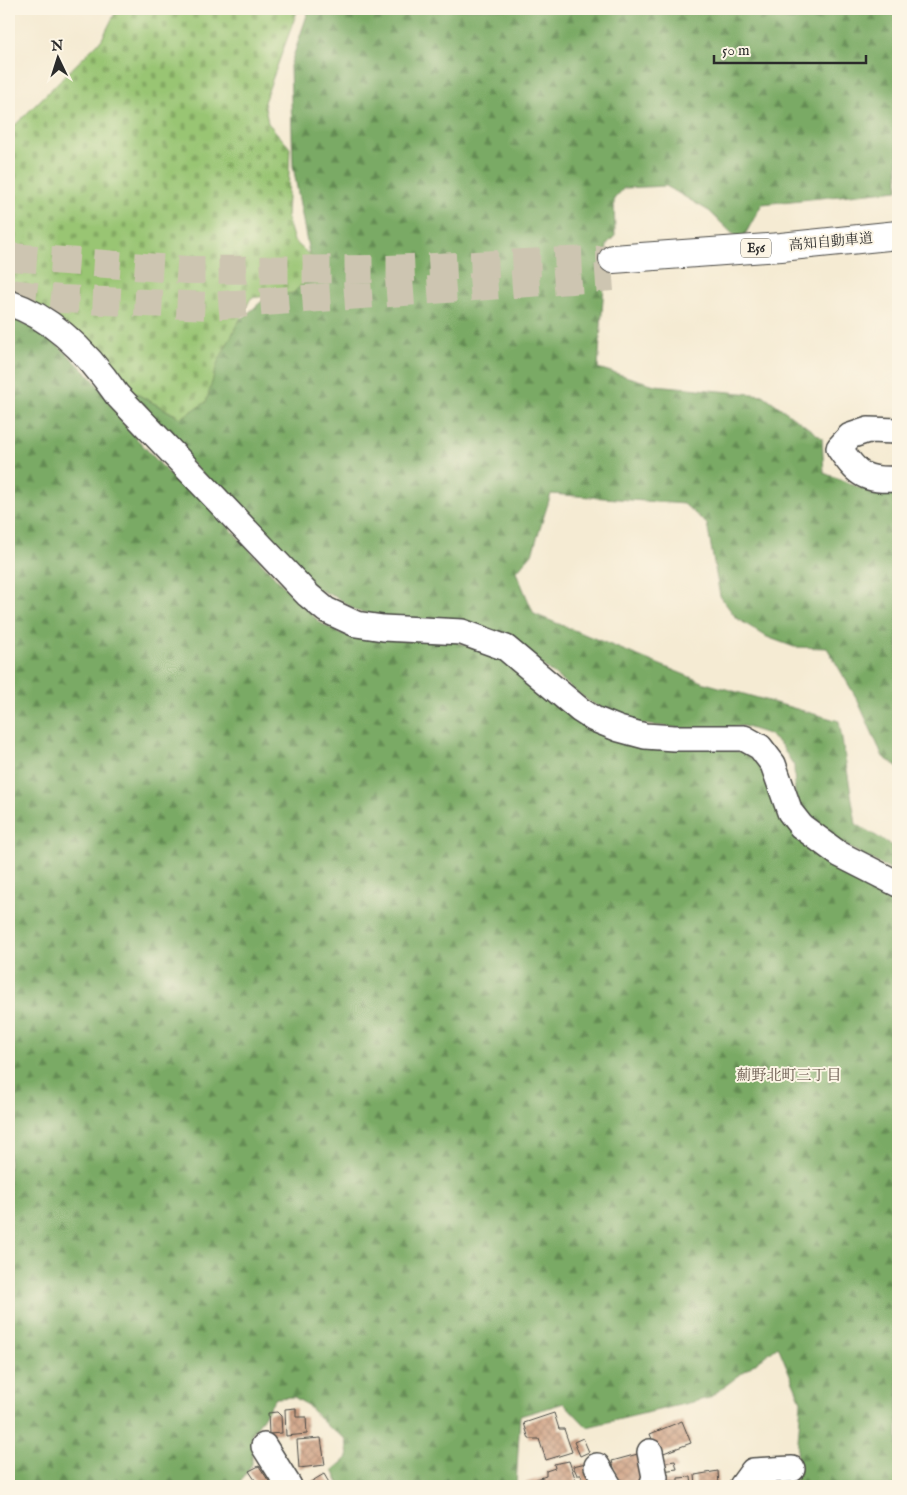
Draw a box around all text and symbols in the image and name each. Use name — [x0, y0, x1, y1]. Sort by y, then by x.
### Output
north arrow — [32, 32, 82, 82]
scale bar — [714, 32, 867, 64]
text: N — [49, 37, 64, 55]
text: 50 m — [722, 41, 750, 60]
street label: 高知自動車道 — [788, 229, 874, 255]
road number: E56 — [741, 238, 771, 258]
district label: 薊野北町三丁目 — [736, 1066, 842, 1085]

